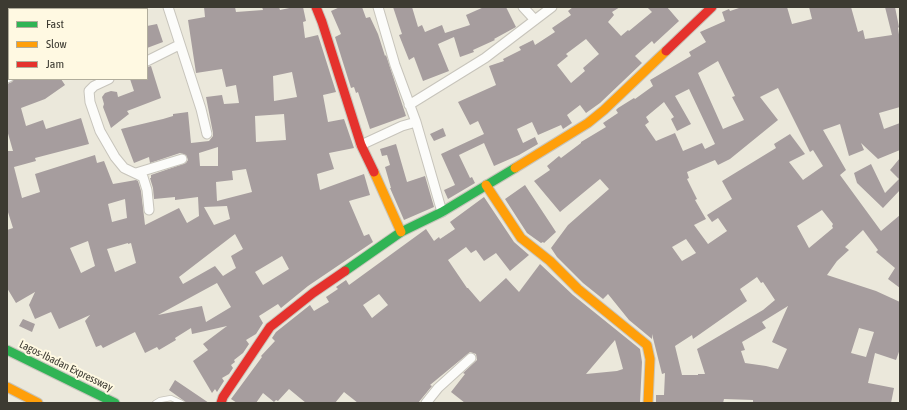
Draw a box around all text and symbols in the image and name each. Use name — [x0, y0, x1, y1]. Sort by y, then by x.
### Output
legend — [8, 8, 148, 80]
text: Fast — [46, 17, 64, 31]
text: Slow — [46, 37, 67, 51]
text: Jam — [46, 57, 64, 71]
street label: Lagos-Ibadan Expressway — [17, 338, 115, 394]

